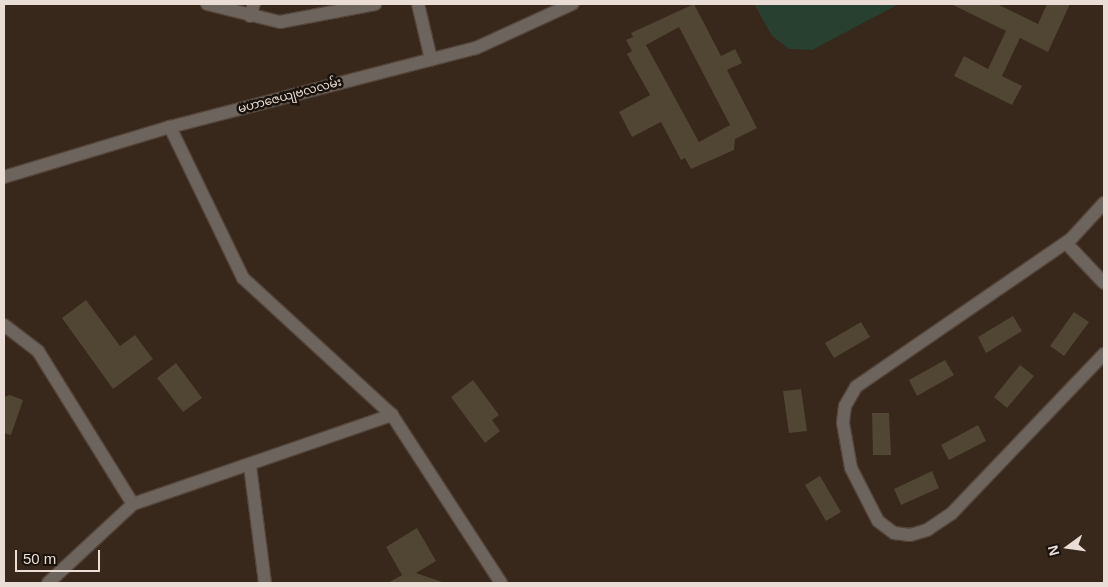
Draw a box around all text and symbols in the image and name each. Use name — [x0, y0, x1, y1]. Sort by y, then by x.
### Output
street label: မဟာဇေယျဗလလမ်း — [237, 75, 343, 117]
north arrow — [1043, 522, 1093, 572]
scale bar — [18, 540, 102, 572]
text: N — [1044, 544, 1062, 557]
text: 50 m — [23, 550, 56, 567]

